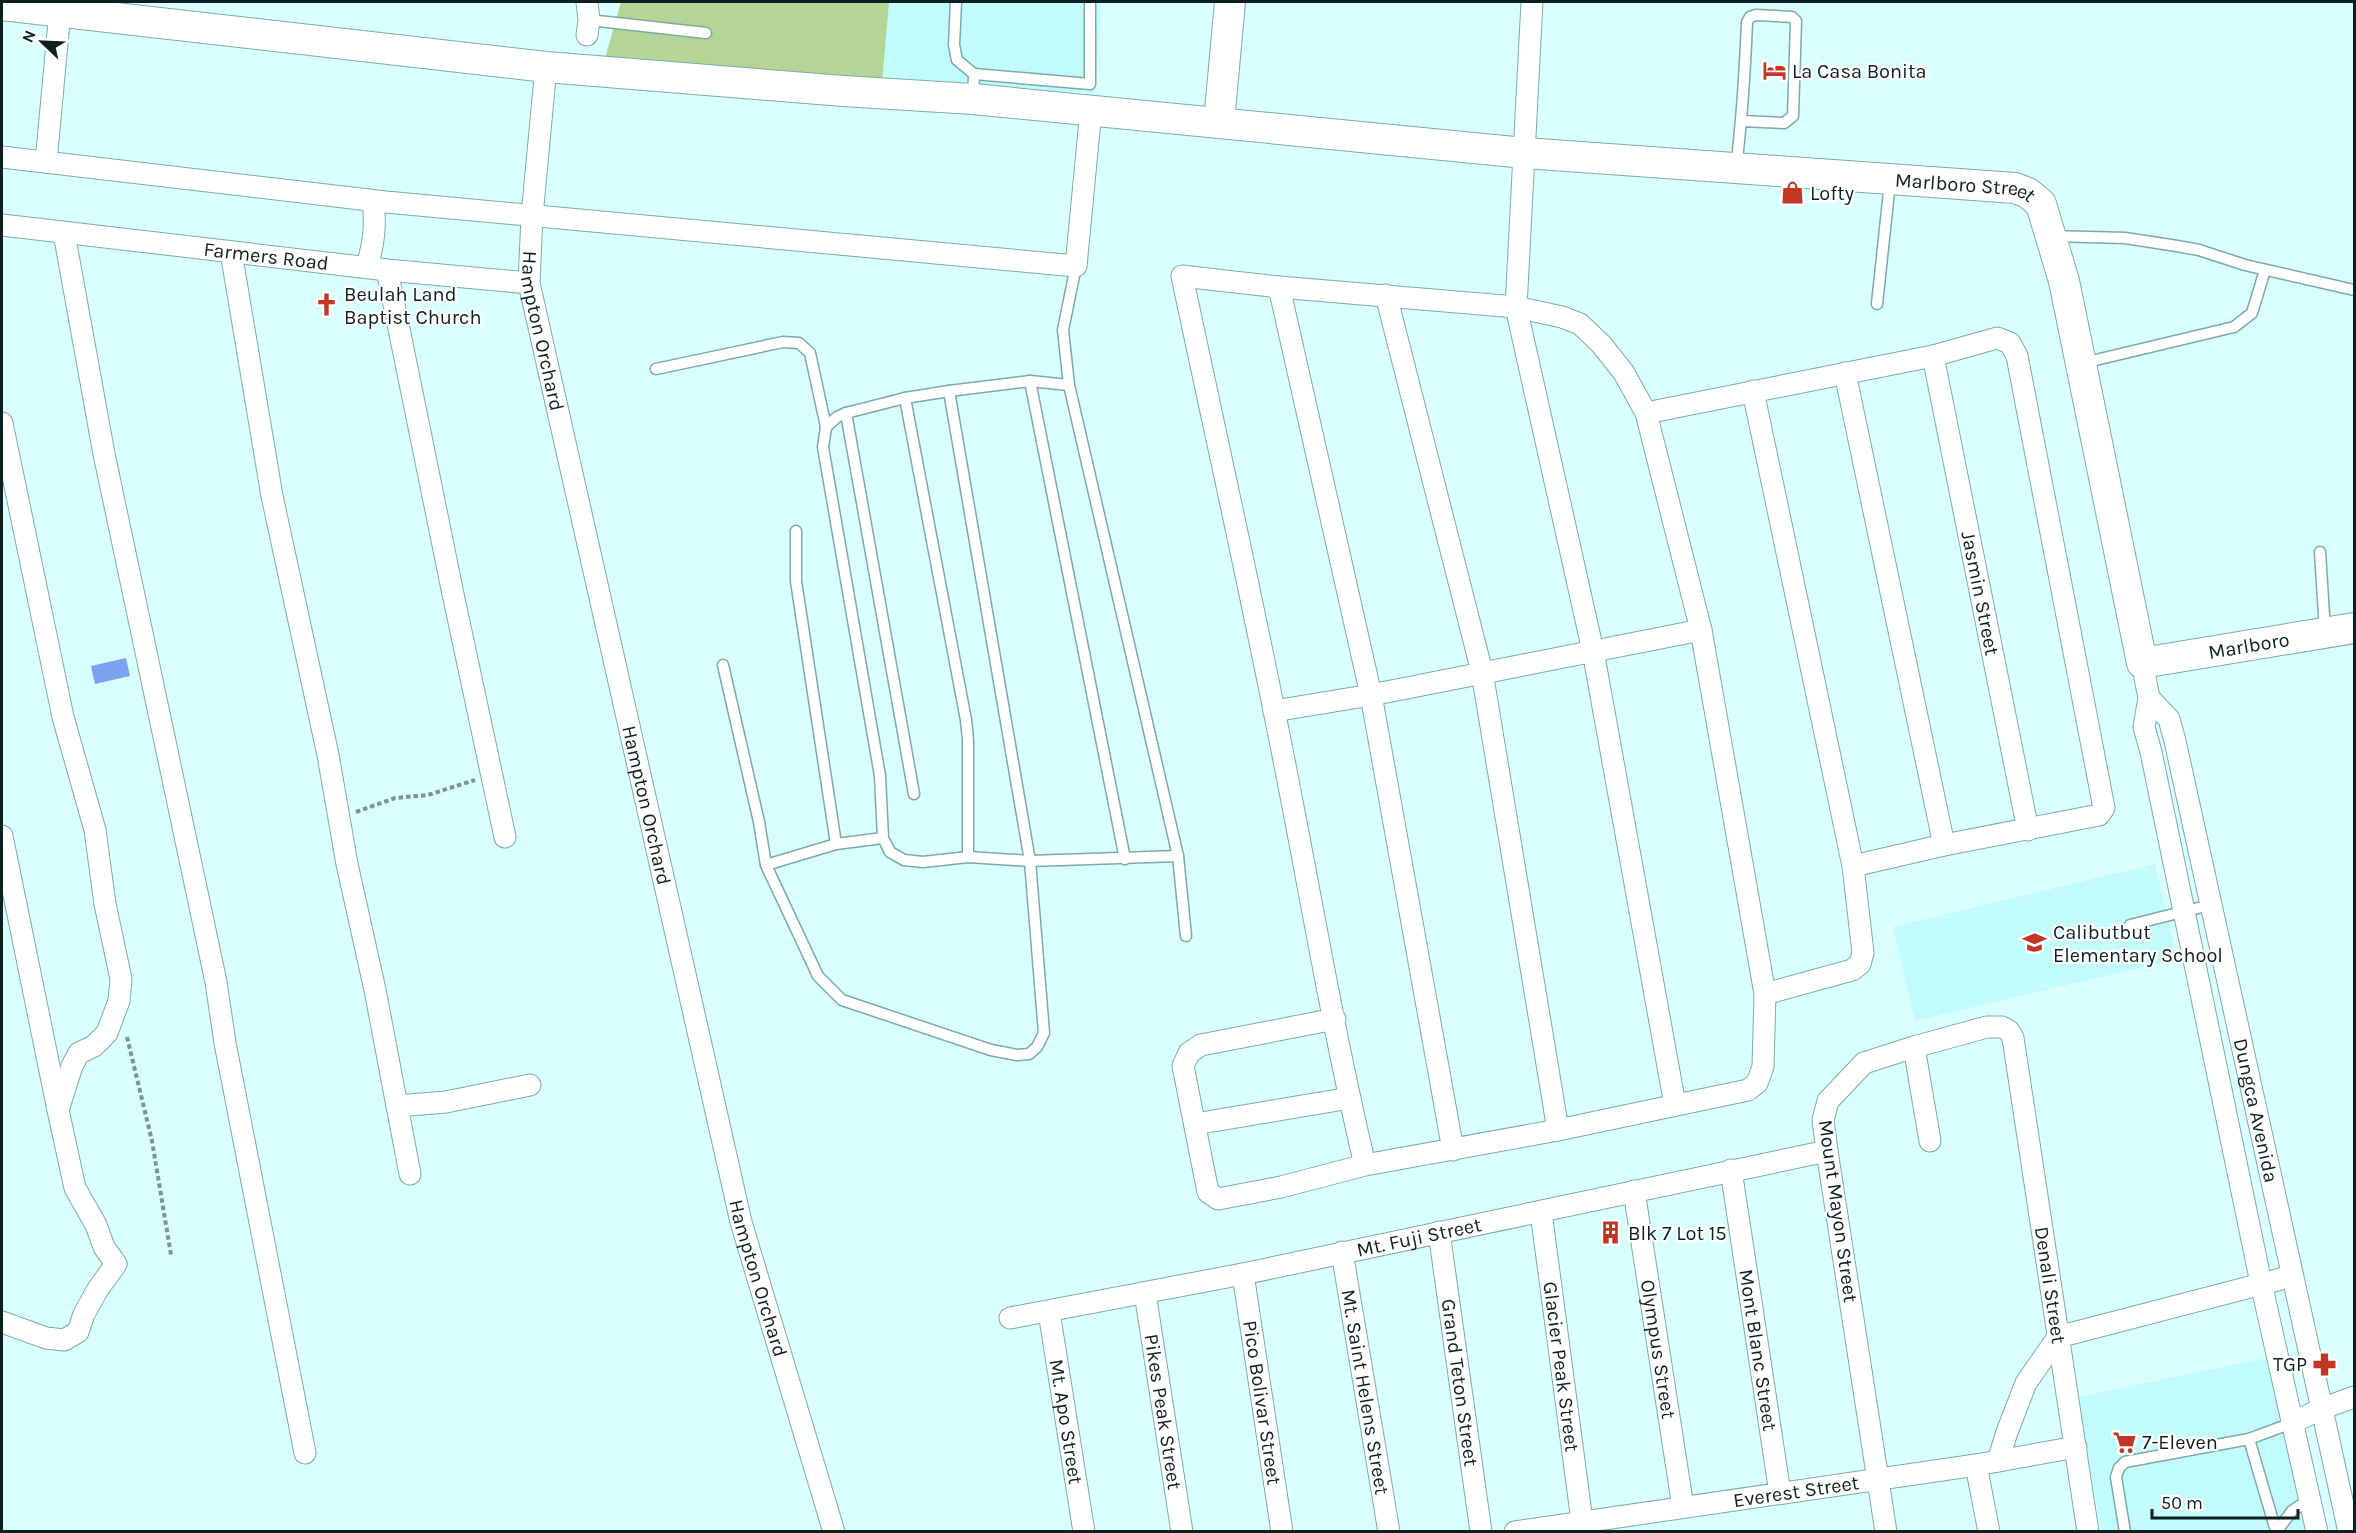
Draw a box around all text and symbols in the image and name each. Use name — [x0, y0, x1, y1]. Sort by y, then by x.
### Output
north arrow — [12, 12, 72, 72]
text: N — [18, 27, 40, 45]
hotel icon: La Casa Bonita — [1761, 58, 1787, 84]
place label: La Casa Bonita — [1792, 60, 1927, 83]
street label: Marlboro Street — [1894, 168, 2041, 207]
shop icon: Lofty — [1779, 180, 1805, 206]
place label: Lofty — [1810, 182, 1854, 205]
street label: Farmers Road — [202, 237, 330, 275]
street label: Hampton Orchard — [516, 250, 569, 413]
place label: Beulah Land Baptist Church — [344, 283, 481, 329]
church icon: Beulah Land Baptist Church — [313, 292, 339, 318]
street label: Jasmin Street — [1957, 529, 2004, 658]
street label: Marlboro — [2207, 627, 2291, 663]
street label: Hampton Orchard — [618, 723, 676, 887]
place label: Calibutbut Elementary School — [2053, 921, 2223, 967]
school or university icon: Calibutbut Elementary School — [2022, 930, 2048, 956]
street label: Dungca Avenida — [2229, 1036, 2283, 1185]
street label: Mount Mayon Street — [1814, 1118, 1862, 1304]
street label: Hampton Orchard — [725, 1197, 792, 1359]
street label: Mt. Fuji Street — [1355, 1213, 1484, 1261]
building icon: Blk 7 Lot 15 — [1597, 1220, 1623, 1246]
place label: Blk 7 Lot 15 — [1628, 1222, 1727, 1245]
street label: Denali Street — [2030, 1225, 2071, 1346]
street label: Mont Blanc Street — [1735, 1267, 1782, 1433]
street label: Olympus Street — [1636, 1278, 1681, 1421]
street label: Glacier Peak Street — [1539, 1280, 1584, 1454]
street label: Mt. Saint Helens Street — [1337, 1288, 1394, 1497]
street label: Grand Teton Street — [1437, 1297, 1483, 1468]
street label: Pico Bolivar Street — [1239, 1319, 1286, 1487]
street label: Pikes Peak Street — [1140, 1332, 1187, 1492]
pharmacy icon: TGP — [2312, 1351, 2338, 1377]
place label: TGP — [2273, 1353, 2307, 1376]
street label: Mt. Apo Street — [1045, 1357, 1088, 1486]
supermarket icon: 7-Eleven — [2111, 1429, 2137, 1455]
place label: 7-Eleven — [2142, 1431, 2218, 1454]
street label: Everest Street — [1732, 1471, 1861, 1512]
scale bar — [2152, 1482, 2298, 1520]
text: 50 m — [2161, 1492, 2203, 1514]

